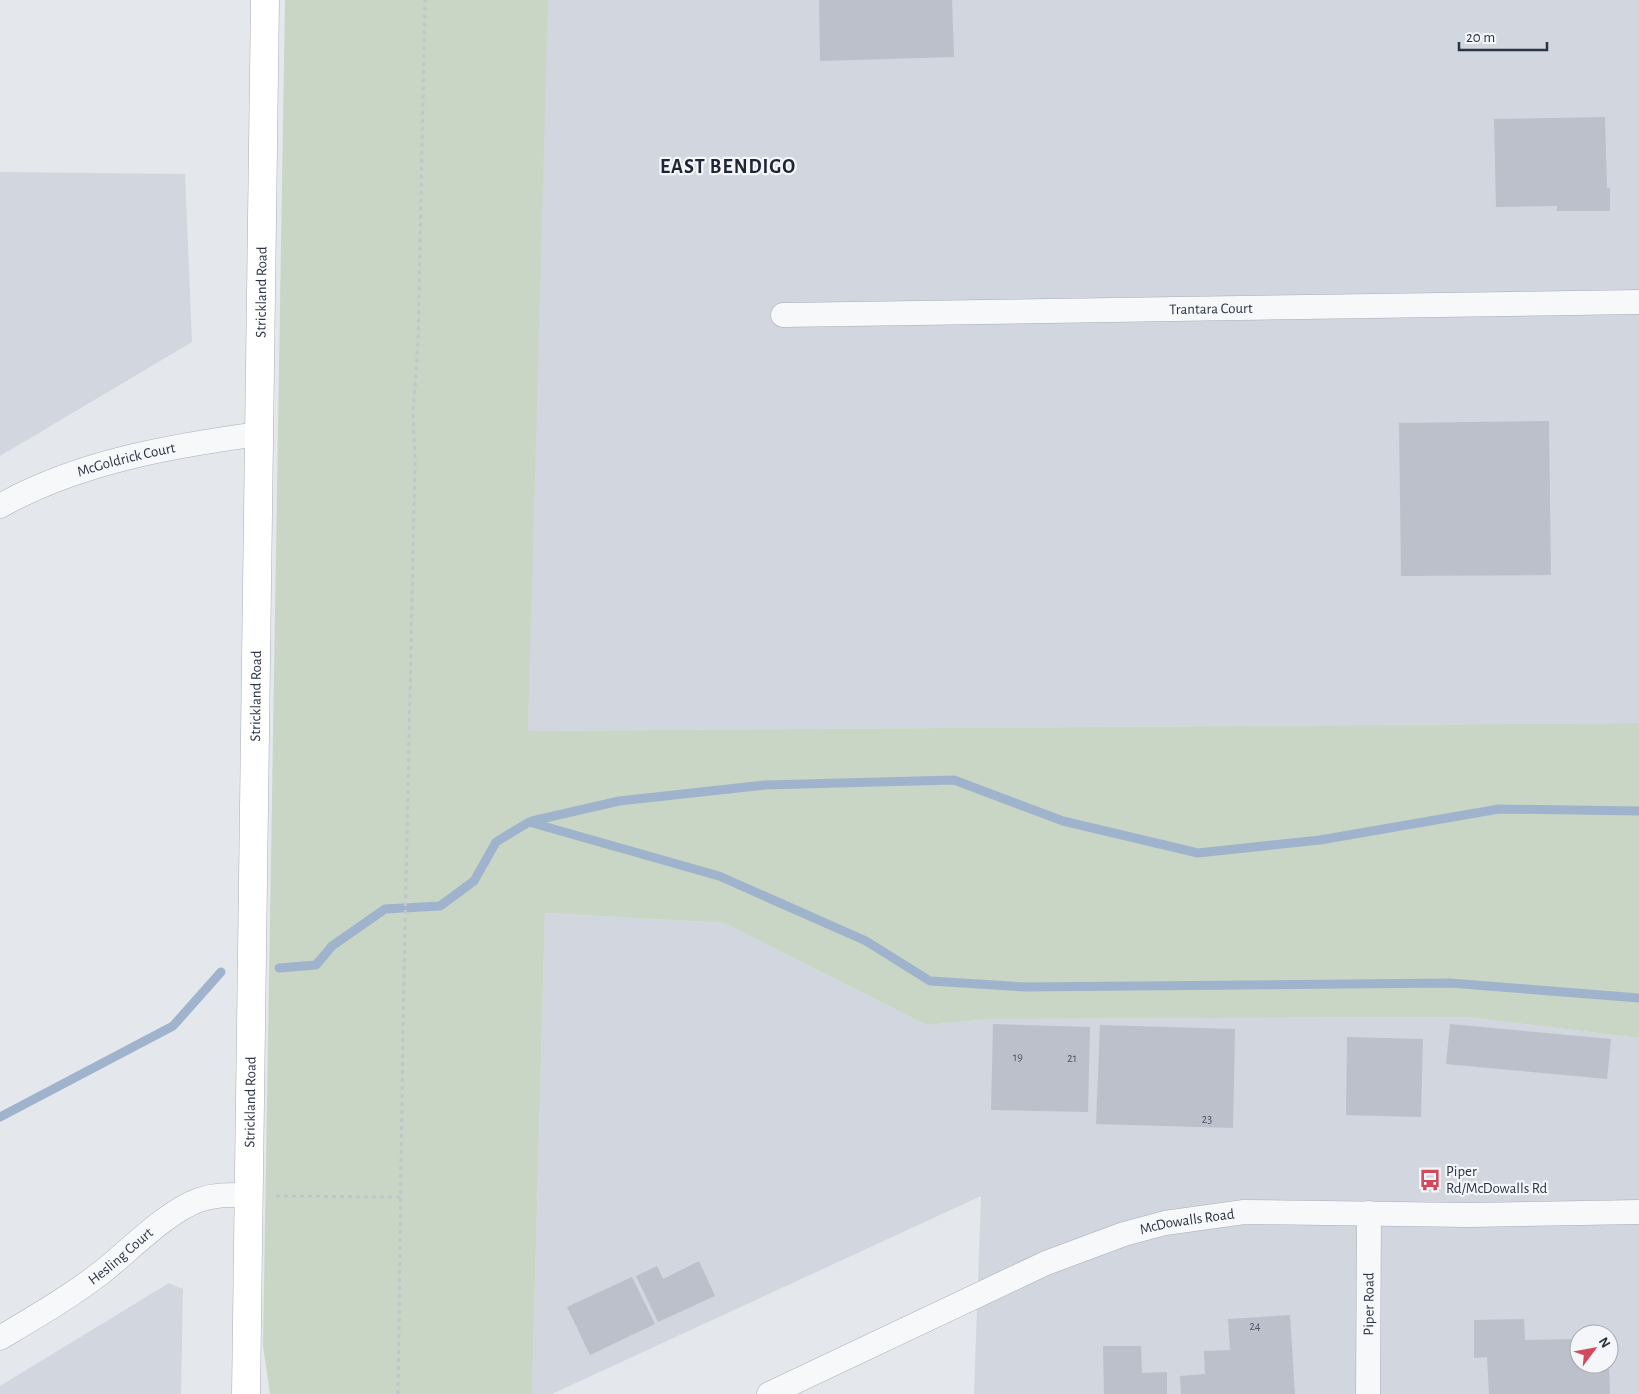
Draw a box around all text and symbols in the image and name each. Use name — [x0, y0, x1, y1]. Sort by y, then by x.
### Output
scale bar — [1459, 20, 1546, 52]
text: 20 m — [1466, 30, 1495, 45]
district label: EAST BENDIGO — [660, 157, 796, 177]
street label: Strickland Road — [253, 246, 270, 338]
street label: Trantara Court — [1169, 301, 1253, 317]
street label: McGoldrick Court — [75, 440, 177, 480]
street label: Strickland Road — [248, 650, 264, 742]
house number: 19 — [1013, 1051, 1023, 1063]
house number: 21 — [1067, 1052, 1077, 1064]
street label: Strickland Road — [242, 1056, 259, 1148]
house number: 23 — [1202, 1113, 1212, 1125]
place label: Piper Rd/McDowalls Rd — [1446, 1164, 1548, 1196]
bus stop icon: Piper Rd/McDowalls Rd — [1417, 1167, 1443, 1193]
street label: McDowalls Road — [1138, 1206, 1236, 1237]
street label: Hesling Court — [86, 1225, 156, 1288]
street label: Piper Road — [1361, 1272, 1377, 1336]
house number: 24 — [1249, 1320, 1261, 1332]
north arrow — [1569, 1324, 1619, 1374]
text: N — [1596, 1335, 1613, 1350]

